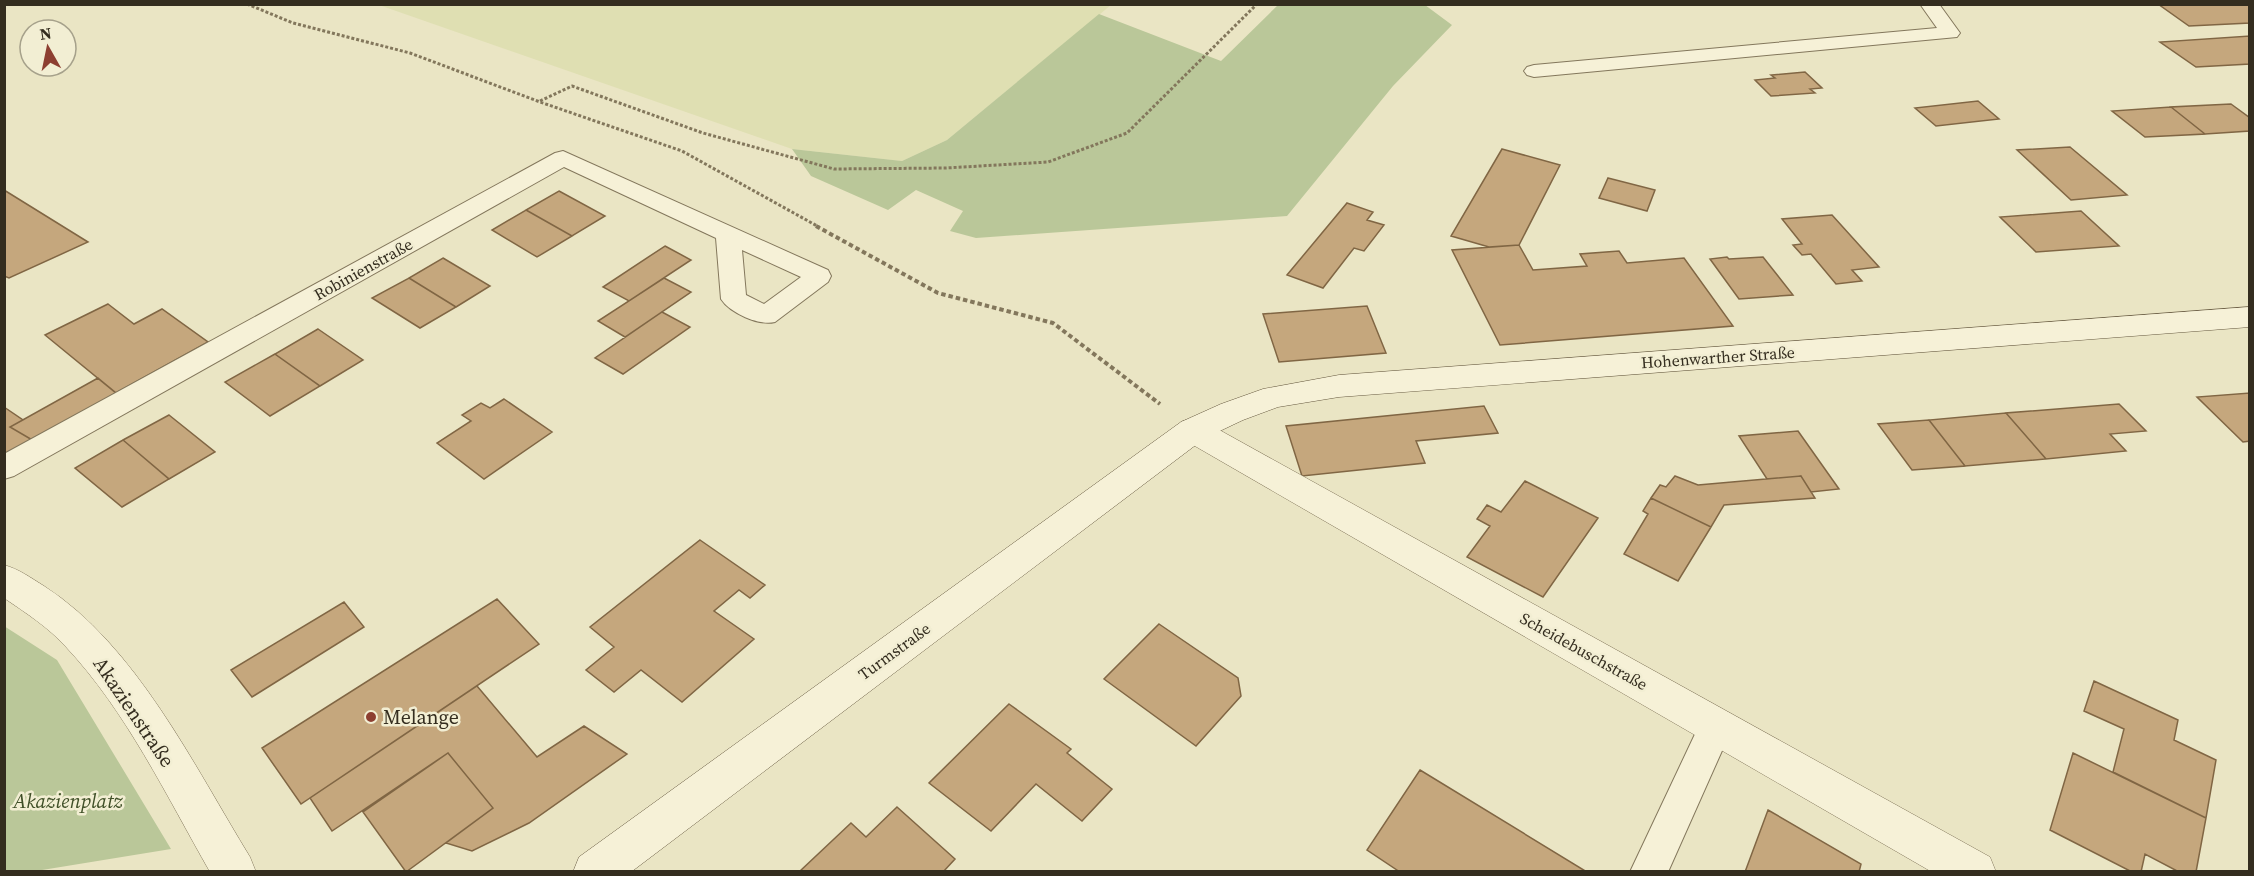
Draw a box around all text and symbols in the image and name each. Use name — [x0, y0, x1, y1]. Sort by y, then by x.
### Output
north arrow — [18, 18, 78, 78]
text: N — [38, 21, 53, 45]
street label: Robinienstraße — [310, 233, 416, 305]
street label: Hohenwarther Straße — [1640, 341, 1796, 373]
street label: Scheidebuschstraße — [1516, 607, 1652, 695]
street label: Turmstraße — [853, 617, 935, 685]
street label: Akazienstraße — [87, 651, 181, 773]
place label: Melange — [383, 703, 459, 731]
marker: Melange — [364, 710, 378, 724]
park label: Akazienplatz — [12, 787, 124, 815]

